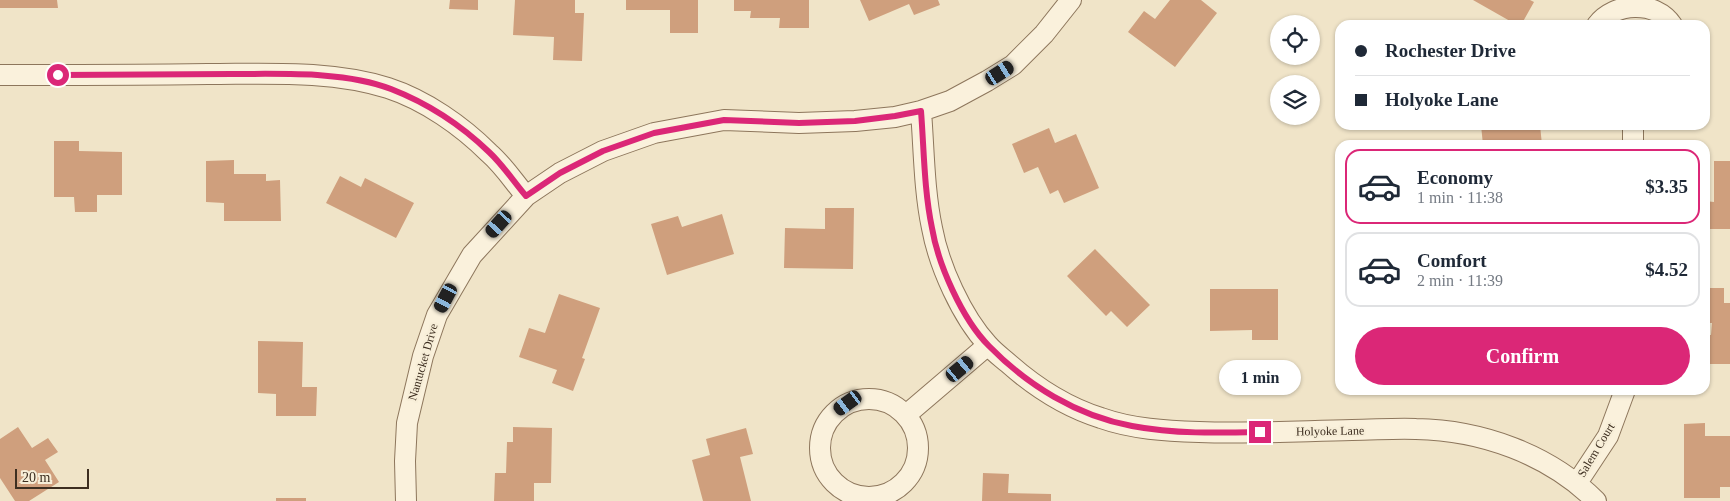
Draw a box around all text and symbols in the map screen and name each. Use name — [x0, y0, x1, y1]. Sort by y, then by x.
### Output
map controls — [1270, 15, 1320, 125]
button: locate — [1270, 15, 1320, 65]
text: Rochester Drive — [1385, 40, 1516, 61]
car — [983, 59, 1016, 87]
route start — [47, 64, 69, 86]
button: layers — [1270, 75, 1320, 125]
text: Holyoke Lane — [1385, 89, 1498, 110]
icon: car — [1357, 164, 1402, 209]
text: Economy — [1417, 167, 1493, 188]
text: $3.35 — [1645, 176, 1688, 197]
text: 1 min · 11:38 — [1417, 189, 1503, 206]
car — [483, 208, 514, 240]
icon: car — [1357, 247, 1402, 292]
text: Comfort — [1417, 250, 1487, 271]
text: $4.52 — [1645, 259, 1688, 280]
text: 2 min · 11:39 — [1417, 272, 1503, 289]
car — [432, 281, 459, 315]
street label: Nantucket Drive — [405, 322, 441, 402]
button: Confirm — [1355, 327, 1690, 385]
car — [943, 354, 976, 384]
callout: 1 min — [1219, 360, 1301, 394]
text: 1 min — [1241, 369, 1279, 386]
car — [831, 388, 864, 418]
street label: Salem Court — [1574, 420, 1618, 479]
route end — [1249, 421, 1271, 443]
street label: Holyoke Lane — [1296, 423, 1364, 439]
scale bar — [15, 466, 89, 489]
text: 20 m — [22, 470, 50, 485]

